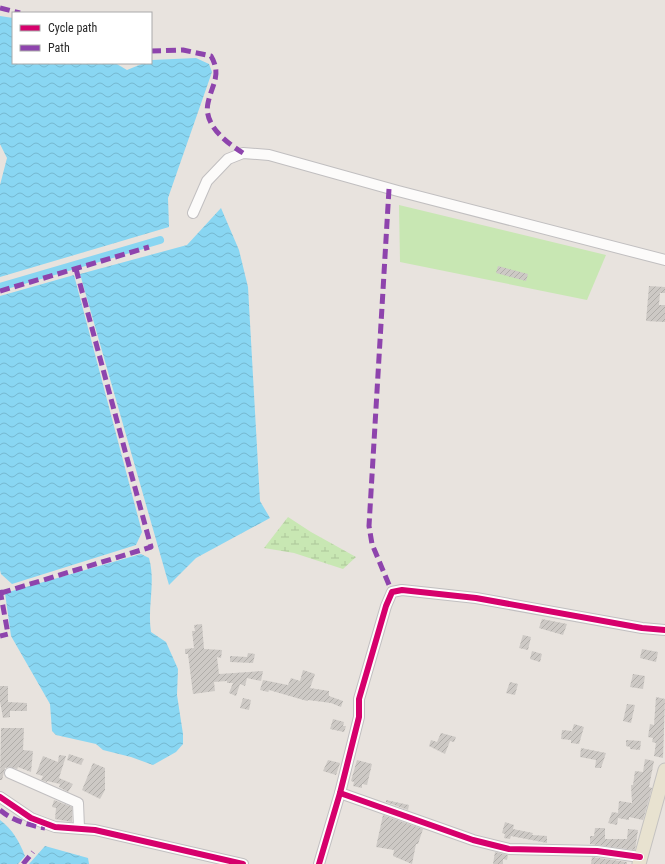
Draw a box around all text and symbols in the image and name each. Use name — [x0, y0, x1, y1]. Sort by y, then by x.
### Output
legend — [12, 12, 152, 64]
text: Cycle path — [48, 21, 98, 35]
text: Path — [48, 41, 70, 55]

